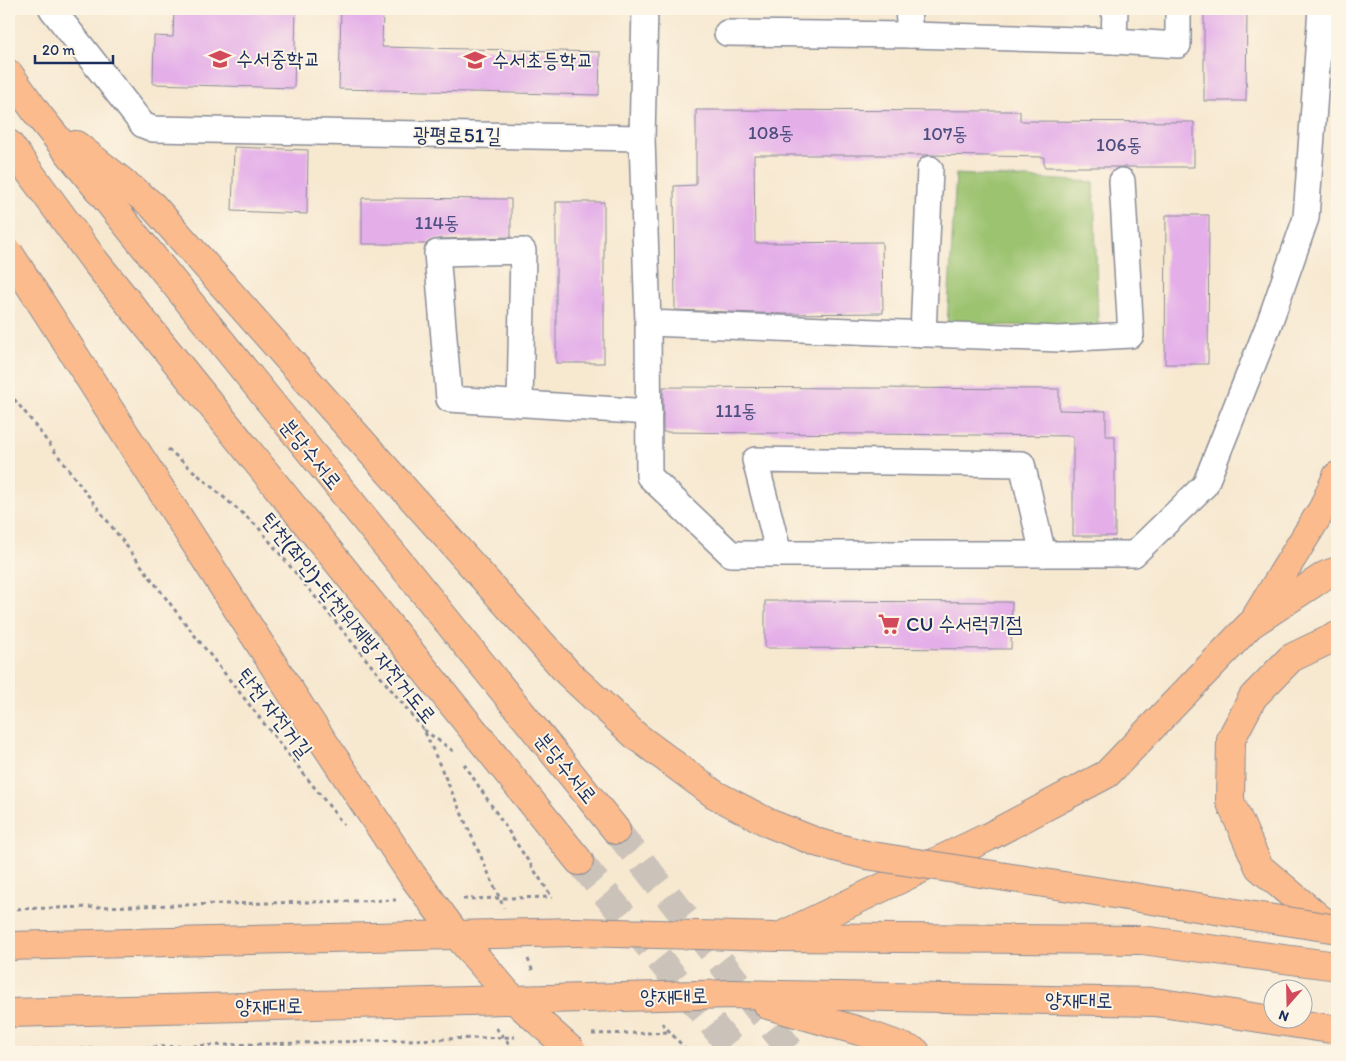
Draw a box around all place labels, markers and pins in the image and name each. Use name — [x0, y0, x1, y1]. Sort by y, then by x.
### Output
school or university icon: 수서중학교 — [207, 46, 233, 72]
place label: 수서중학교 — [236, 46, 321, 71]
school or university icon: 수서초등학교 — [462, 47, 488, 73]
place label: 수서초등학교 — [492, 47, 593, 72]
supermarket icon: CU 수서럭키점 — [876, 611, 902, 637]
place label: CU 수서럭키점 — [906, 611, 1023, 636]

